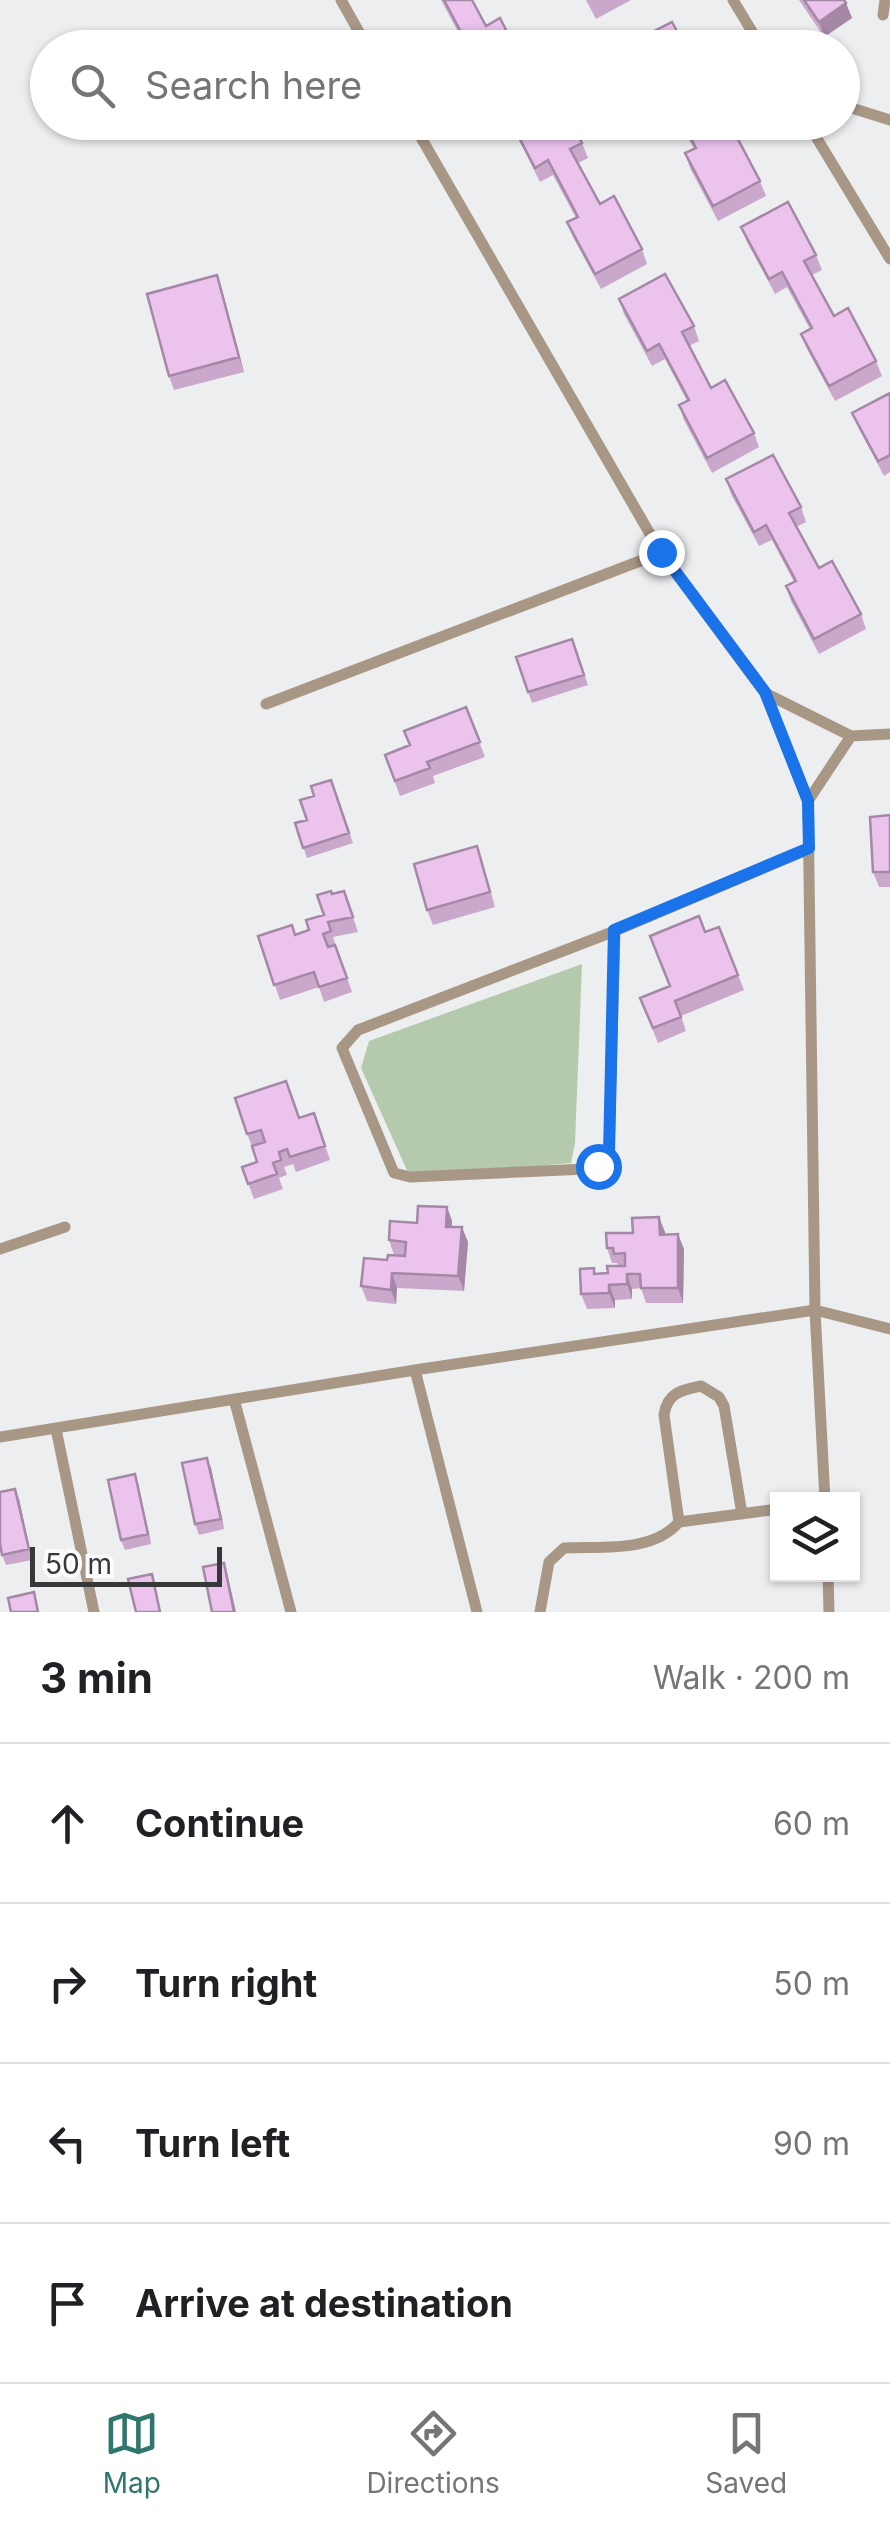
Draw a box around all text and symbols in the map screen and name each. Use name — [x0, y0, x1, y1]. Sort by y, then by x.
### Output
search box — [30, 30, 860, 140]
icon: search — [65, 58, 120, 113]
text: Search here — [145, 62, 362, 108]
route end — [639, 530, 685, 576]
route start — [576, 1144, 622, 1190]
map controls — [770, 1492, 860, 1582]
button: layers — [770, 1492, 860, 1582]
scale bar — [30, 1542, 222, 1586]
text: 50 m — [45, 1547, 112, 1581]
text: 3 min — [40, 1652, 153, 1703]
text: Walk · 200 m — [653, 1658, 850, 1697]
icon: ahead — [40, 1796, 95, 1851]
text: Continue — [135, 1800, 304, 1846]
text: 60 m — [773, 1804, 850, 1843]
icon: right — [40, 1956, 95, 2011]
text: Turn right — [135, 1960, 317, 2006]
text: 50 m — [773, 1964, 850, 2003]
icon: left — [40, 2116, 95, 2171]
text: Turn left — [135, 2120, 290, 2166]
text: 90 m — [773, 2124, 850, 2163]
icon: arrive — [40, 2276, 95, 2331]
text: Arrive at destination — [135, 2280, 513, 2326]
tab: Map — [103, 2406, 161, 2500]
tab: Directions — [366, 2406, 500, 2500]
tab: Saved — [705, 2406, 787, 2500]

